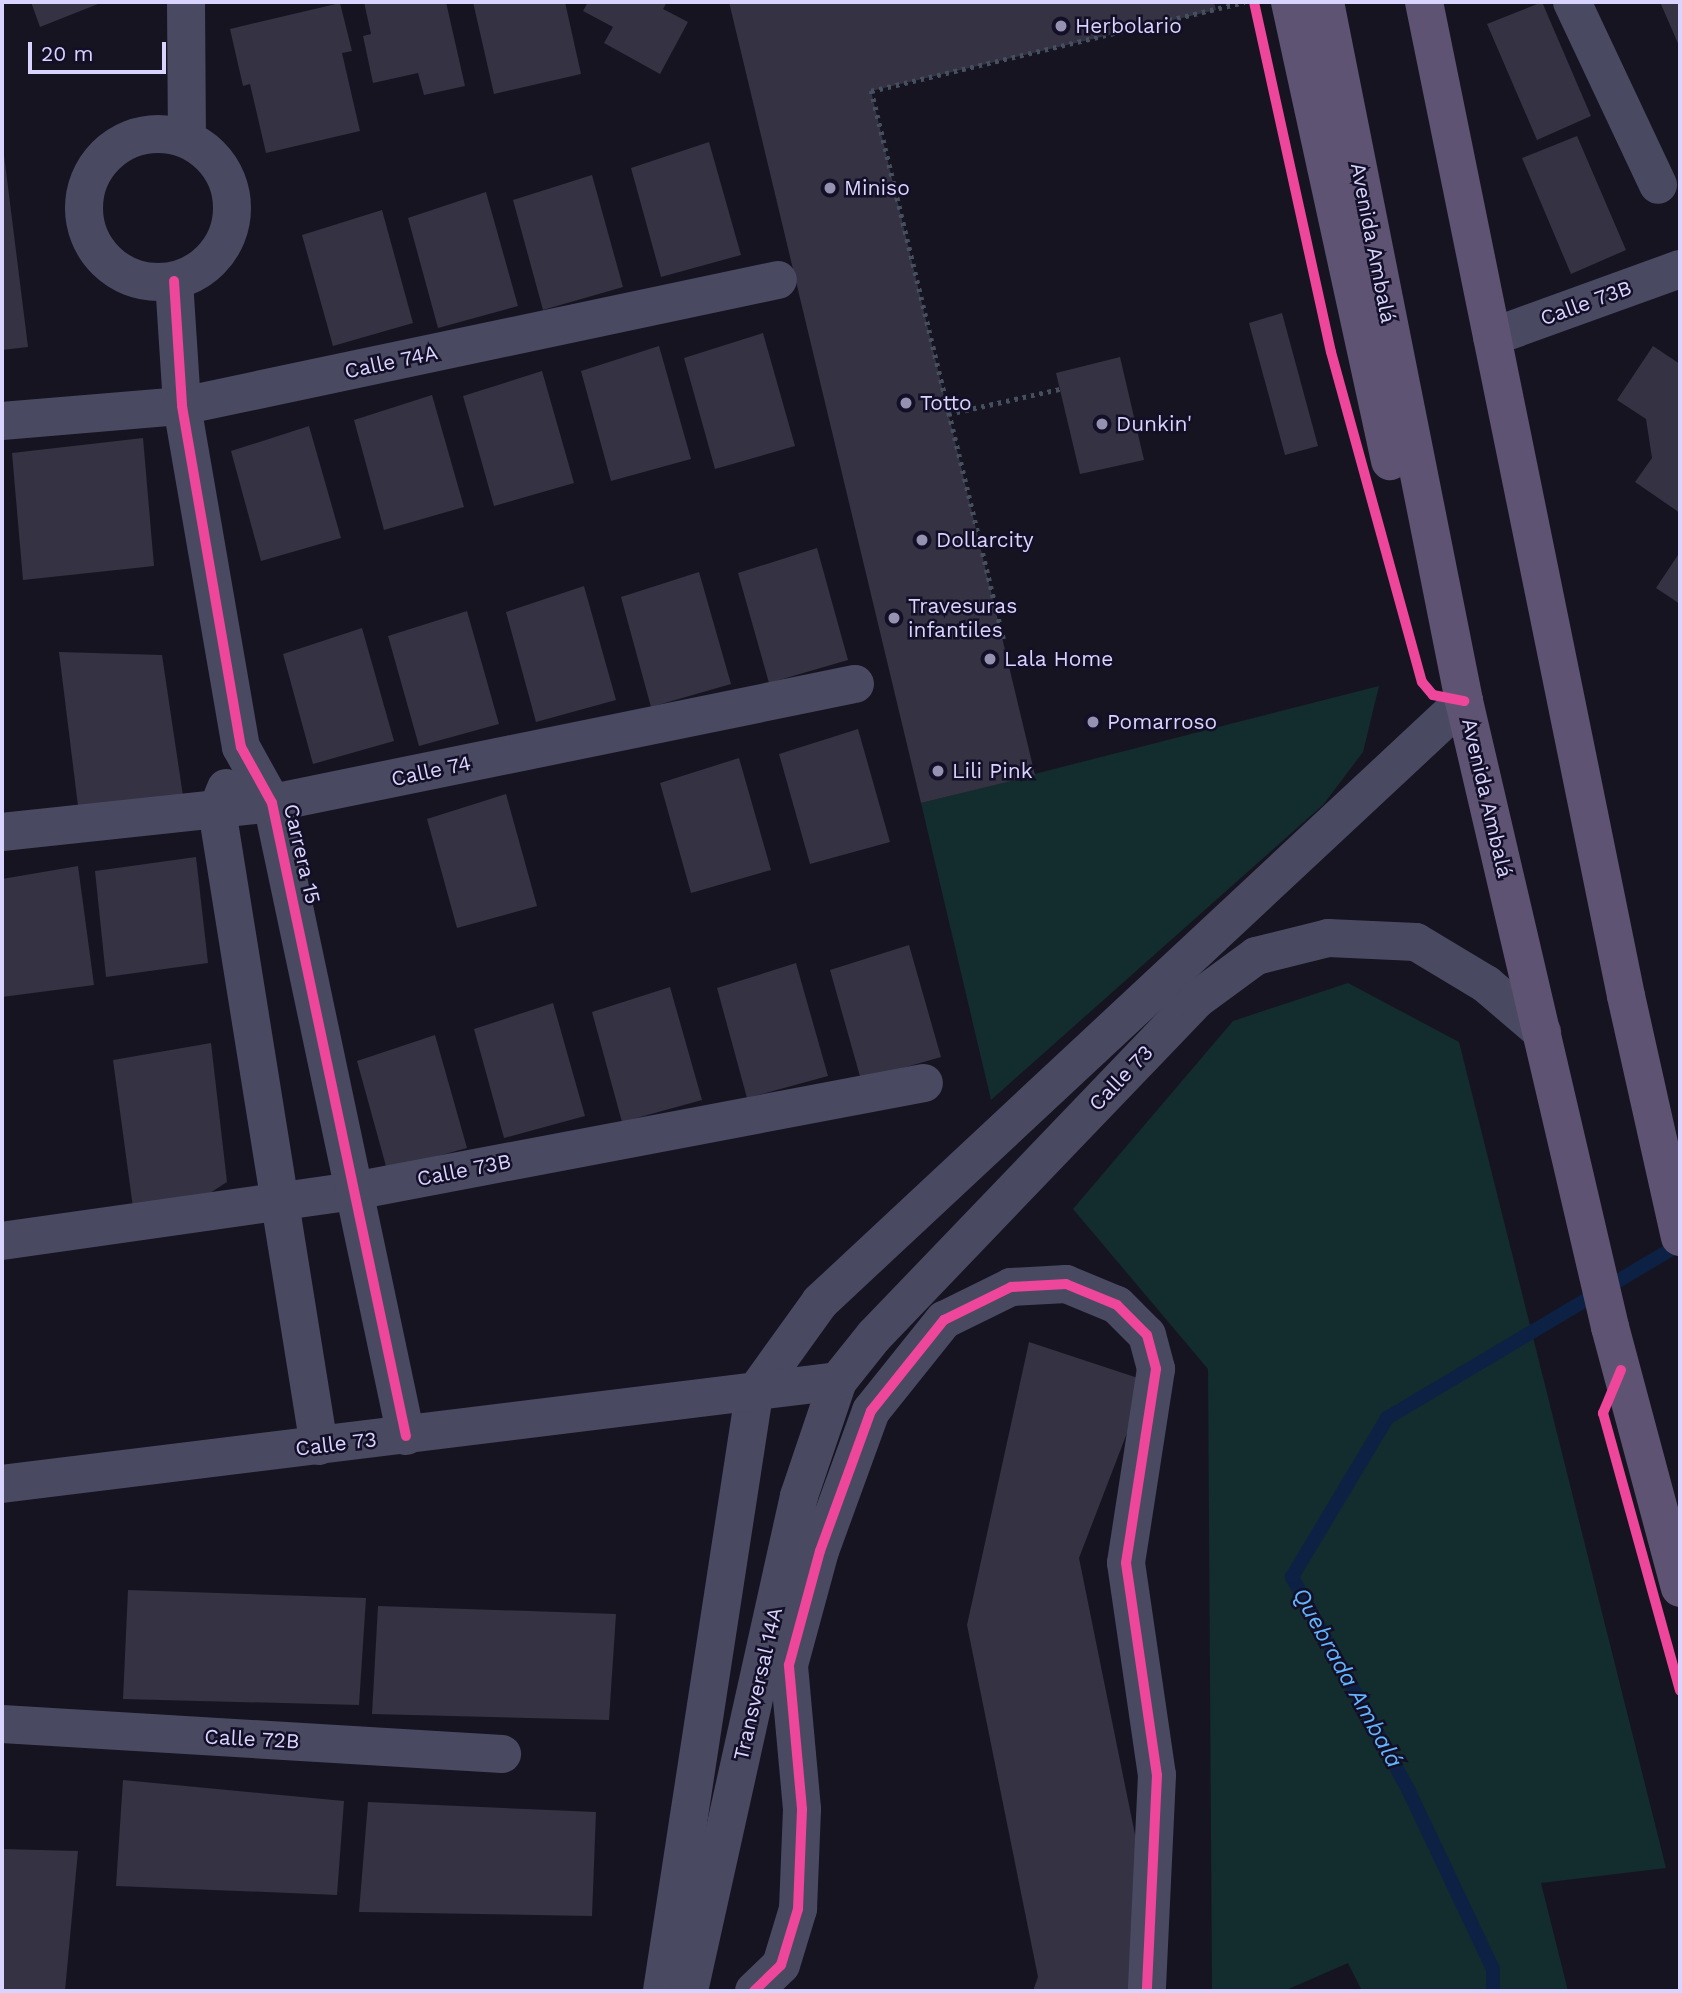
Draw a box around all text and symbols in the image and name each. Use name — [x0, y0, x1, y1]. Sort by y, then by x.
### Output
place label: Herbolario — [1075, 13, 1182, 39]
marker: Herbolario — [1053, 18, 1069, 34]
scale bar — [32, 28, 170, 72]
text: 20 m — [41, 41, 93, 66]
street label: Avenida Ambalá — [1345, 160, 1401, 326]
place label: Miniso — [844, 175, 910, 201]
marker: Miniso — [822, 180, 838, 196]
street label: Calle 73B — [1537, 275, 1635, 331]
street label: Calle 74A — [342, 340, 440, 384]
place label: Totto — [920, 390, 972, 416]
marker: Totto — [898, 395, 914, 411]
place label: Dunkin' — [1116, 411, 1192, 437]
marker: Dunkin' — [1094, 416, 1110, 432]
place label: Dollarcity — [936, 527, 1034, 553]
marker: Dollarcity — [914, 532, 930, 548]
place label: Travesuras infantiles — [908, 593, 1017, 643]
marker: Travesuras infantiles — [886, 610, 902, 626]
place label: Lala Home — [1004, 646, 1114, 672]
marker: Lala Home — [982, 651, 998, 667]
place label: Pomarroso — [1107, 709, 1217, 735]
marker: Pomarroso — [1085, 714, 1101, 730]
street label: Avenida Ambalá — [1456, 715, 1518, 881]
street label: Calle 74 — [388, 750, 474, 792]
place label: Lili Pink — [952, 758, 1033, 784]
marker: Lili Pink — [930, 763, 946, 779]
street label: Carrera 15 — [278, 801, 326, 907]
street label: Calle 73 — [1083, 1040, 1159, 1116]
street label: Calle 73B — [414, 1148, 514, 1192]
street label: Calle 73 — [294, 1426, 378, 1462]
water label: Quebrada Ambalá — [1286, 1583, 1408, 1773]
street label: Transversal 14A — [728, 1604, 788, 1764]
street label: Calle 72B — [203, 1724, 301, 1754]

